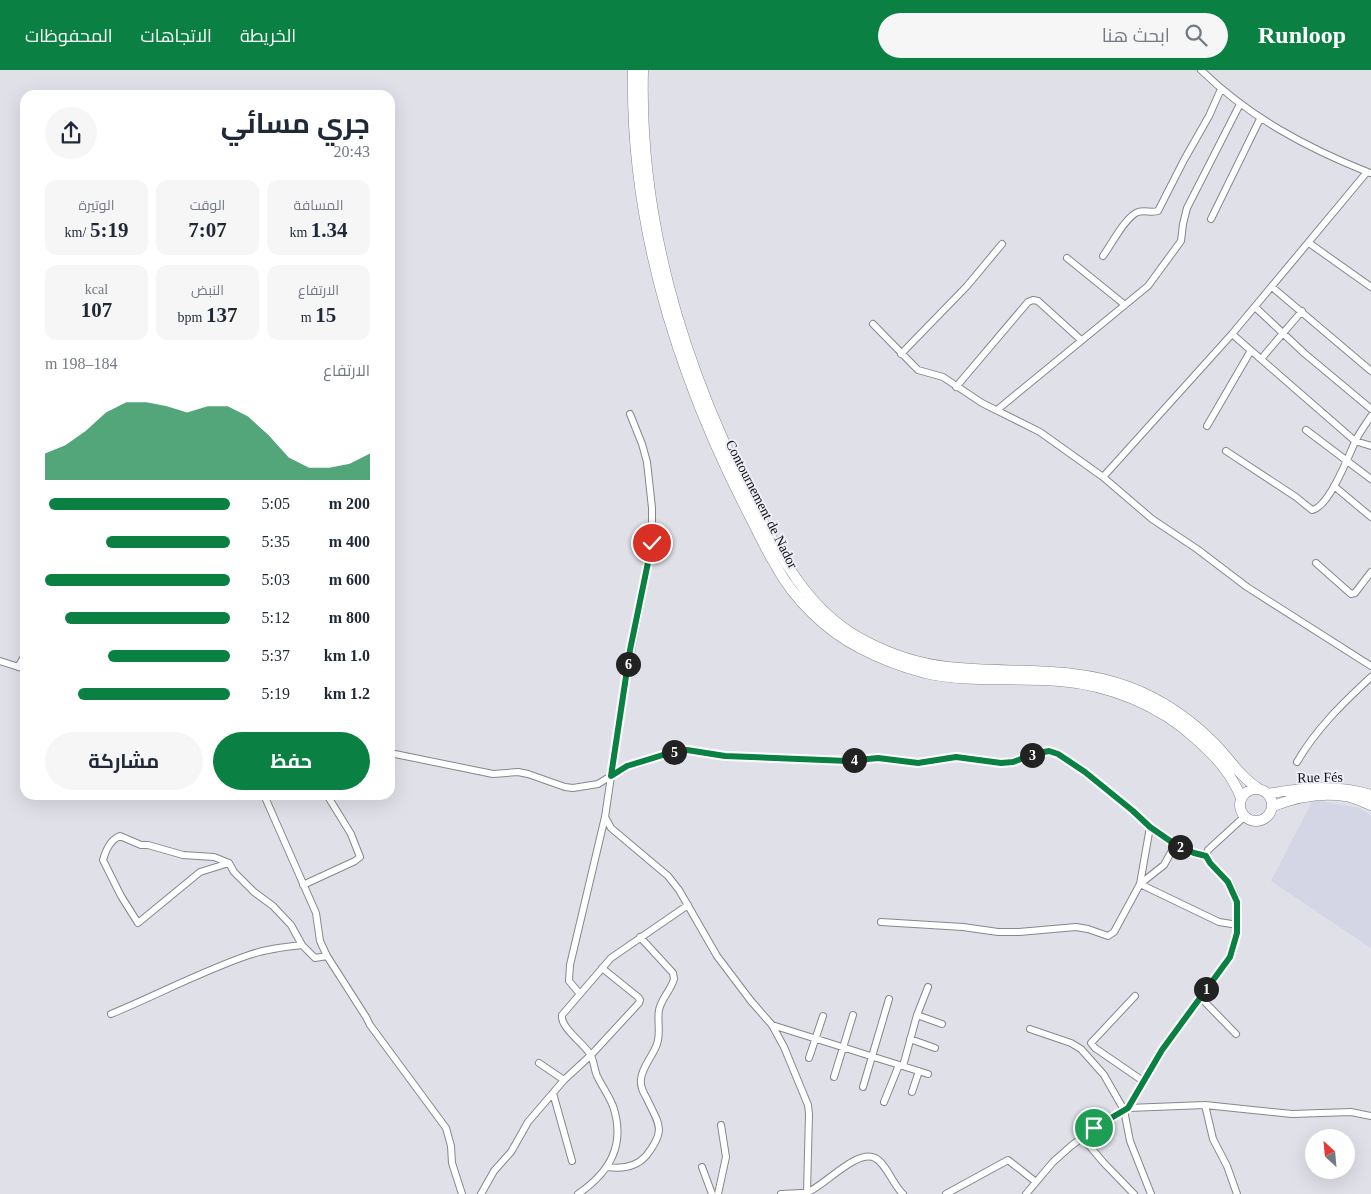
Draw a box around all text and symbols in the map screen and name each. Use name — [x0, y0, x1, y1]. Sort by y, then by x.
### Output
search box — [878, 13, 1228, 58]
icon: search — [1182, 21, 1210, 49]
text: Runloop — [1258, 22, 1346, 48]
text: ابحث هنا — [1102, 25, 1170, 46]
text: المحفوظات — [25, 26, 113, 46]
text: الاتجاهات — [141, 26, 212, 46]
text: الخريطة — [240, 26, 296, 46]
button: share — [45, 107, 97, 159]
text: جري مسائي — [221, 108, 370, 139]
text: 20:43 — [334, 143, 370, 160]
text: الوتيرة — [79, 198, 114, 213]
text: الوقت — [190, 198, 225, 213]
text: المسافة — [294, 198, 343, 213]
text: 5:19 — [90, 218, 128, 242]
text: 7:07 — [188, 218, 227, 242]
text: 1.34 — [311, 218, 348, 242]
text: /km — [65, 225, 90, 240]
text: km — [289, 225, 311, 240]
text: kcal — [85, 282, 108, 297]
text: النبض — [191, 283, 224, 298]
text: الارتفاع — [298, 283, 339, 298]
text: 107 — [81, 298, 112, 322]
text: 137 — [206, 303, 237, 327]
text: 15 — [315, 303, 336, 327]
text: bpm — [178, 310, 206, 325]
text: m — [301, 310, 315, 325]
text: 184–198 m — [45, 355, 117, 372]
text: الارتفاع — [323, 362, 370, 379]
street label: Contournement de Nador — [723, 437, 801, 571]
text: 5:05 — [262, 495, 290, 512]
text: 200 m — [329, 495, 370, 512]
pin — [631, 522, 673, 564]
icon: check — [638, 529, 666, 557]
text: 5:35 — [262, 533, 290, 550]
text: 400 m — [329, 533, 370, 550]
text: 5:03 — [262, 571, 290, 588]
text: 600 m — [329, 571, 370, 588]
text: 5:12 — [262, 609, 290, 626]
text: 800 m — [329, 609, 370, 626]
text: 5:37 — [262, 647, 290, 664]
text: 1.0 km — [324, 647, 370, 664]
pin: 6 — [616, 652, 640, 676]
text: 6 — [625, 657, 632, 672]
text: 5:19 — [262, 685, 290, 702]
text: 1.2 km — [324, 685, 370, 702]
button: مشاركة — [45, 732, 203, 790]
button: حفظ — [213, 732, 370, 790]
pin: 5 — [662, 740, 686, 764]
pin: 3 — [1020, 742, 1044, 768]
text: 5 — [671, 745, 678, 760]
pin: 4 — [842, 748, 866, 772]
text: 3 — [1029, 748, 1036, 763]
text: 4 — [851, 753, 858, 768]
street label: Rue Fés — [1297, 770, 1343, 785]
pin: 2 — [1168, 834, 1192, 860]
text: 2 — [1177, 840, 1184, 855]
pin: 1 — [1194, 976, 1218, 1002]
text: 1 — [1203, 982, 1210, 997]
pin — [1073, 1107, 1115, 1149]
icon: arrive — [1080, 1114, 1108, 1142]
north arrow — [1305, 1129, 1355, 1179]
map controls — [1305, 1129, 1355, 1179]

